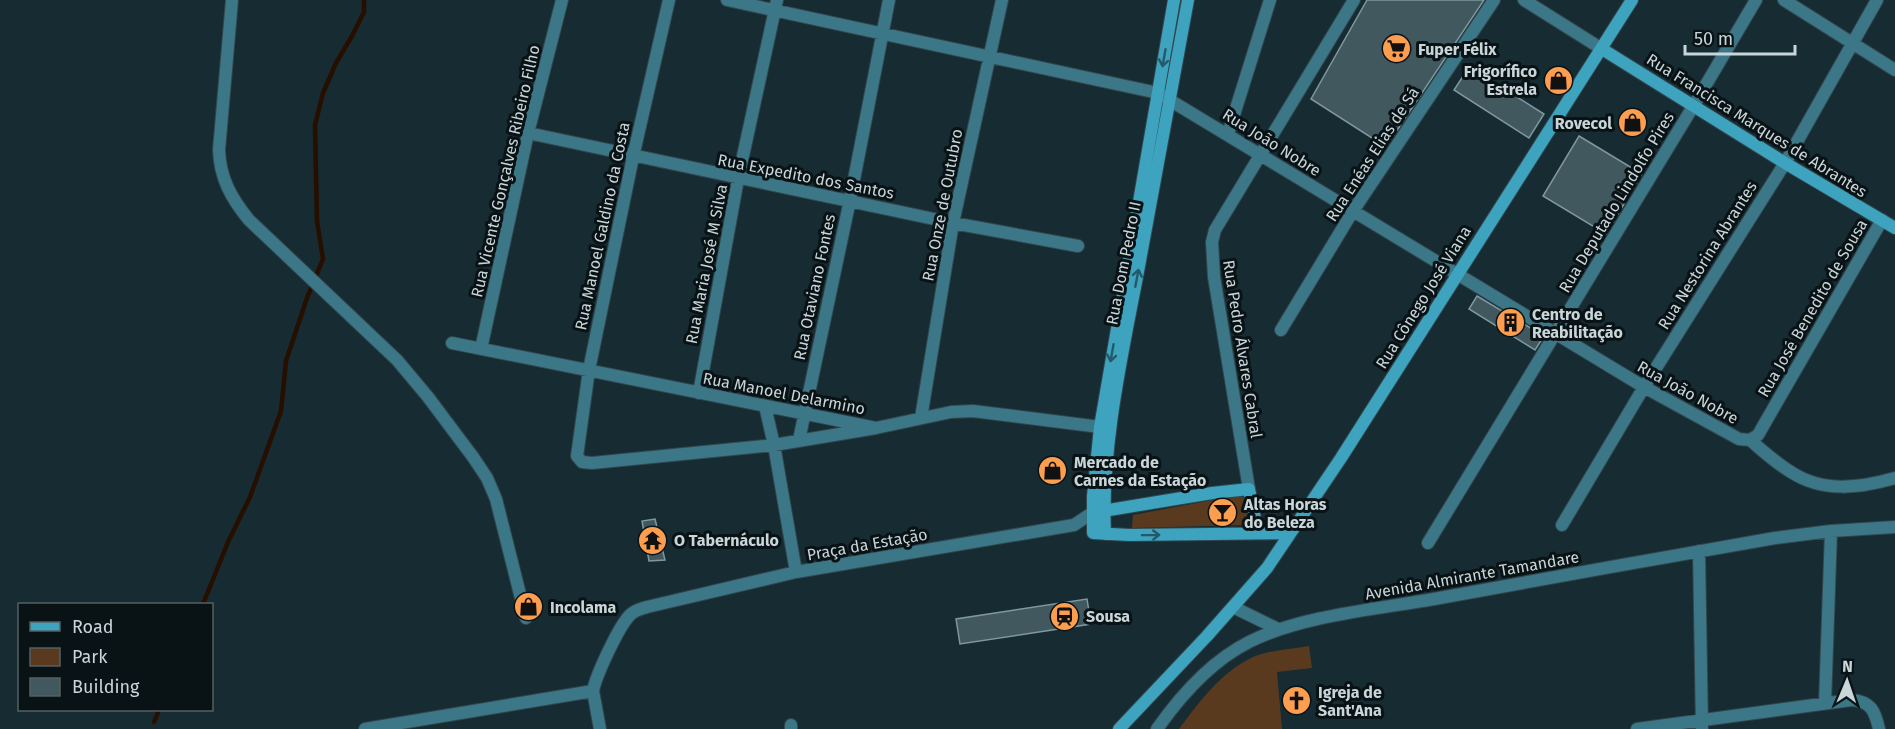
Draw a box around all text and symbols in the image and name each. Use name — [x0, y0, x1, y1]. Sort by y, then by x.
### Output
scale bar — [1685, 18, 1794, 56]
text: 50 m — [1694, 28, 1733, 50]
supermarket icon: Fuper Félix — [1381, 33, 1413, 65]
place label: Fuper Félix — [1418, 40, 1497, 59]
street label: Rua Vicente Gonçalves Ribeiro Filho — [467, 43, 545, 299]
one-way arrow — [1158, 47, 1169, 67]
street label: Rua Francisca Marques de Abrantes — [1643, 50, 1870, 201]
place label: Frigorífico Estrela — [1464, 62, 1537, 99]
shop icon: Frigorífico Estrela — [1542, 64, 1574, 96]
street label: Rua Enéas Elias de Sá — [1322, 84, 1423, 225]
street label: Rua João Nobre — [1219, 105, 1324, 180]
shop icon: Rovecol — [1617, 107, 1649, 139]
street label: Rua Deputado Lindolfo Pires — [1555, 109, 1678, 296]
place label: Rovecol — [1555, 114, 1612, 133]
street label: Rua Manoel Galdino da Costa — [571, 120, 634, 332]
street label: Rua Onze de Outubro — [918, 127, 967, 283]
street label: Rua Expedito dos Santos — [716, 150, 896, 203]
street label: Rua Nestorina Abrantes — [1654, 178, 1761, 333]
street label: Rua Maria José M Silva — [682, 183, 731, 345]
street label: Rua Dom Pedro II — [1102, 200, 1145, 326]
street label: Rua Otaviano Fontes — [790, 212, 839, 362]
street label: Rua José Benedito de Sousa — [1754, 216, 1871, 401]
street label: Rua Cônego José Viana — [1372, 222, 1475, 372]
street label: Rua Pedro Álvares Cabral — [1219, 258, 1267, 440]
one-way arrow — [1132, 269, 1143, 288]
place label: Centro de Reabilitação — [1532, 305, 1623, 343]
building icon: Centro de Reabilitação — [1495, 307, 1527, 339]
one-way arrow — [1107, 343, 1118, 362]
street label: Rua João Nobre — [1634, 357, 1742, 428]
street label: Rua Manoel Delarmino — [701, 368, 867, 419]
place label: Mercado de Carnes da Estação — [1074, 453, 1206, 491]
shop icon: Mercado de Carnes da Estação — [1037, 455, 1069, 487]
place label: Altas Horas do Beleza — [1243, 495, 1327, 532]
bar icon: Altas Horas do Beleza — [1207, 497, 1239, 529]
temple icon: O Tabernáculo — [637, 524, 669, 556]
street label: Praça da Estação — [805, 525, 929, 565]
one-way arrow — [1141, 529, 1161, 541]
place label: O Tabernáculo — [674, 531, 779, 550]
street label: Avenida Almirante Tamandare — [1364, 547, 1581, 604]
shop icon: Incolama — [513, 591, 545, 623]
place label: Incolama — [550, 598, 617, 617]
station icon: Sousa — [1049, 600, 1081, 632]
legend — [18, 603, 213, 711]
place label: Sousa — [1086, 607, 1130, 626]
text: Road — [72, 616, 114, 638]
text: Park — [72, 646, 108, 668]
north arrow — [1817, 651, 1877, 711]
text: N — [1842, 657, 1853, 676]
text: Building — [72, 676, 140, 698]
place label: Igreja de Sant'Ana — [1318, 683, 1382, 720]
church icon: Igreja de Sant'Ana — [1281, 685, 1313, 717]

